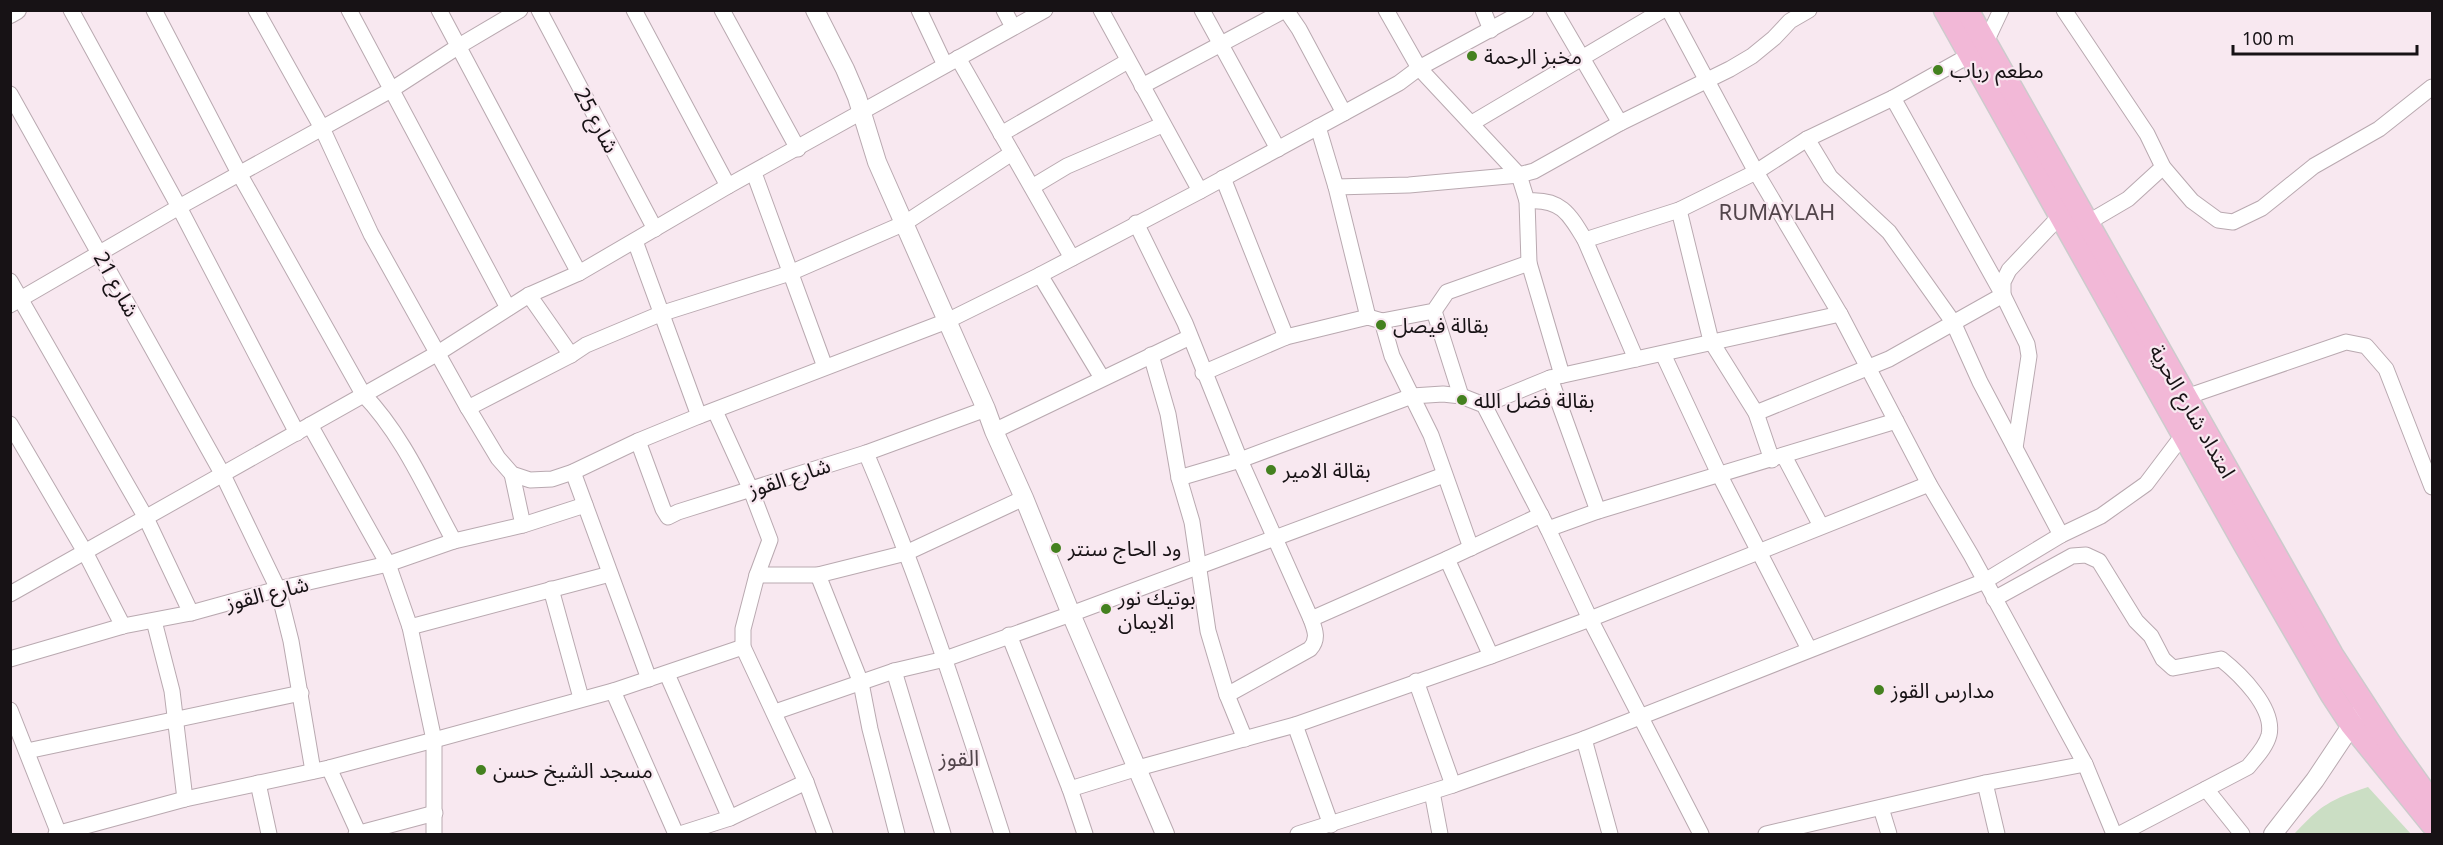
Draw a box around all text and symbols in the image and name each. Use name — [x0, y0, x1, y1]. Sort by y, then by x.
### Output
scale bar — [2233, 18, 2418, 56]
text: 100 m — [2242, 26, 2294, 50]
place label: مخبز الرحمة — [1484, 42, 1582, 70]
marker: مخبز الرحمة — [1465, 49, 1479, 63]
place label: مطعم رباب — [1950, 56, 2044, 86]
marker: مطعم رباب — [1931, 63, 1945, 77]
street label: شارع 25 — [566, 82, 626, 159]
district label: RUMAYLAH — [1719, 196, 1835, 226]
street label: شارع 21 — [86, 246, 146, 323]
place label: بقالة فيصل — [1393, 311, 1489, 339]
marker: بقالة فيصل — [1374, 318, 1388, 332]
street label: امتداد شارع الحرية — [2142, 339, 2243, 484]
place label: بقالة فضل الله — [1474, 386, 1594, 414]
marker: بقالة فضل الله — [1455, 393, 1469, 407]
street label: شارع القوز — [743, 451, 834, 506]
place label: بقالة الامير — [1282, 456, 1371, 484]
marker: بقالة الامير — [1264, 463, 1278, 477]
place label: ود الحاج سنتر — [1067, 534, 1182, 564]
marker: ود الحاج سنتر — [1049, 541, 1063, 555]
street label: شارع القوز — [221, 569, 312, 619]
place label: بوتيك نور الايمان — [1117, 583, 1196, 635]
marker: بوتيك نور الايمان — [1099, 602, 1113, 616]
place label: مدارس القوز — [1890, 676, 1995, 704]
marker: مدارس القوز — [1872, 683, 1886, 697]
district label: القوز — [938, 742, 979, 772]
place label: مسجد الشيخ حسن — [493, 756, 653, 786]
marker: مسجد الشيخ حسن — [474, 763, 488, 777]

